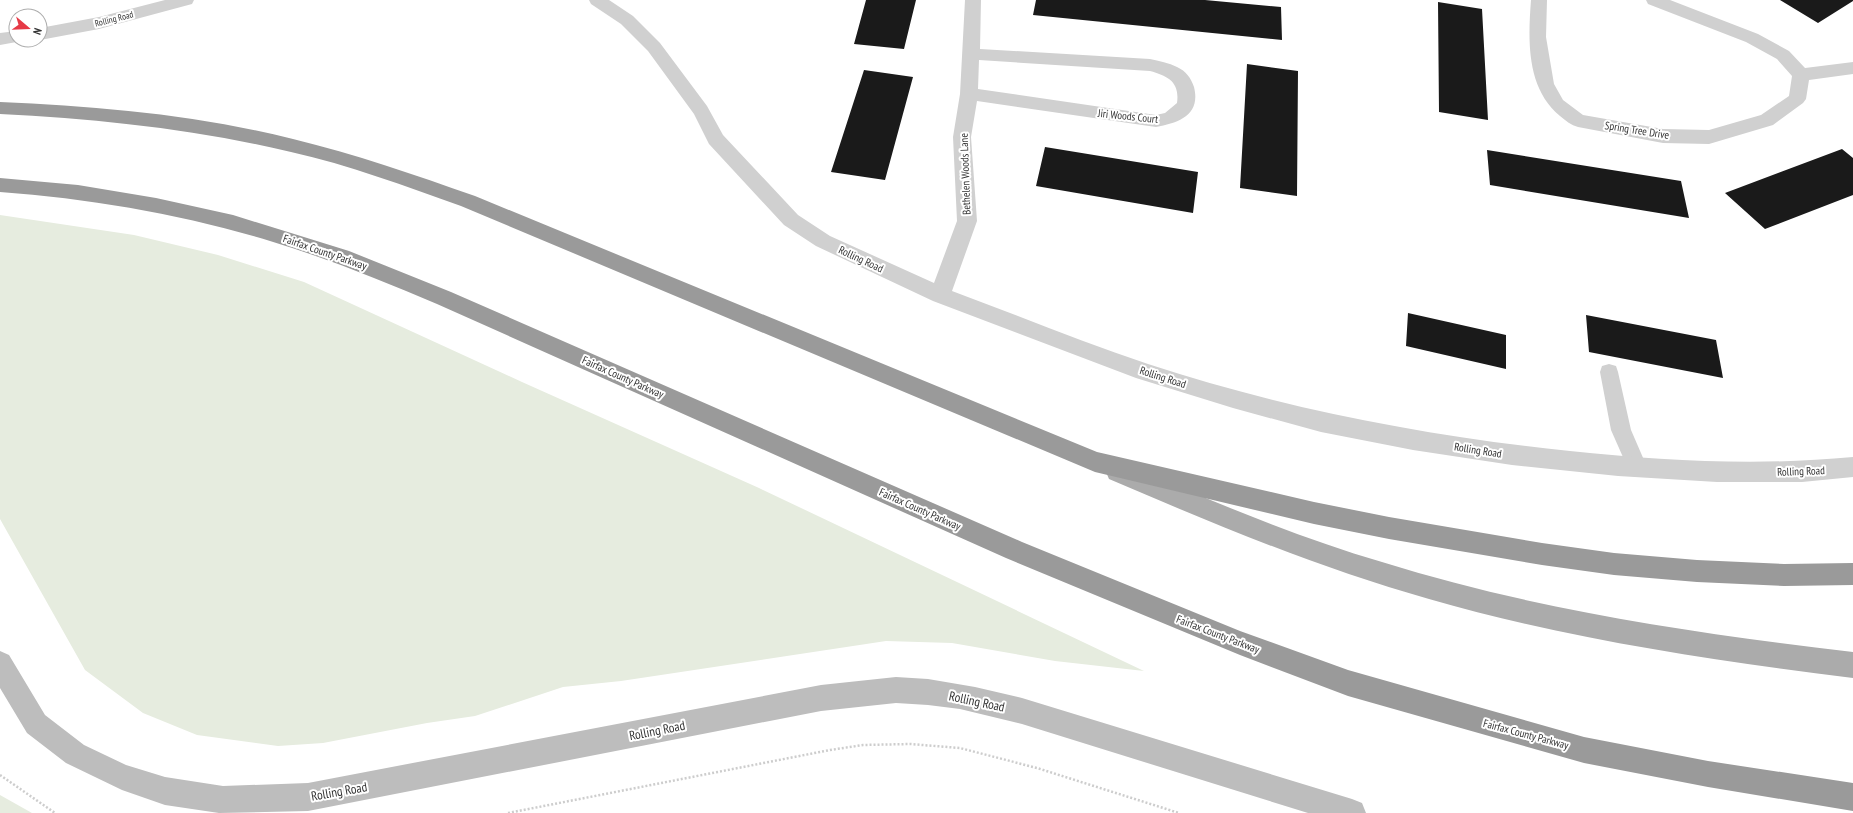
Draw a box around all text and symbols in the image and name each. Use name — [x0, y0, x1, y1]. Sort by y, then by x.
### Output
north arrow — [8, 8, 48, 48]
street label: Rolling Road — [94, 8, 134, 29]
text: N — [30, 26, 45, 36]
street label: Jiri Woods Court — [1096, 106, 1159, 126]
street label: Spring Tree Drive — [1604, 118, 1671, 142]
street label: Bethelen Woods Lane — [957, 132, 973, 215]
street label: Fairfax County Parkway — [281, 231, 370, 273]
street label: Rolling Road — [836, 243, 886, 276]
street label: Fairfax County Parkway — [580, 353, 667, 402]
street label: Rolling Road — [1138, 363, 1188, 391]
street label: Rolling Road — [1453, 439, 1503, 461]
street label: Rolling Road — [1777, 463, 1825, 479]
street label: Fairfax County Parkway — [877, 485, 964, 534]
street label: Fairfax County Parkway — [1175, 612, 1262, 657]
street label: Rolling Road — [947, 687, 1006, 716]
street label: Fairfax County Parkway — [1482, 716, 1571, 752]
street label: Rolling Road — [628, 717, 686, 744]
street label: Rolling Road — [310, 778, 368, 805]

